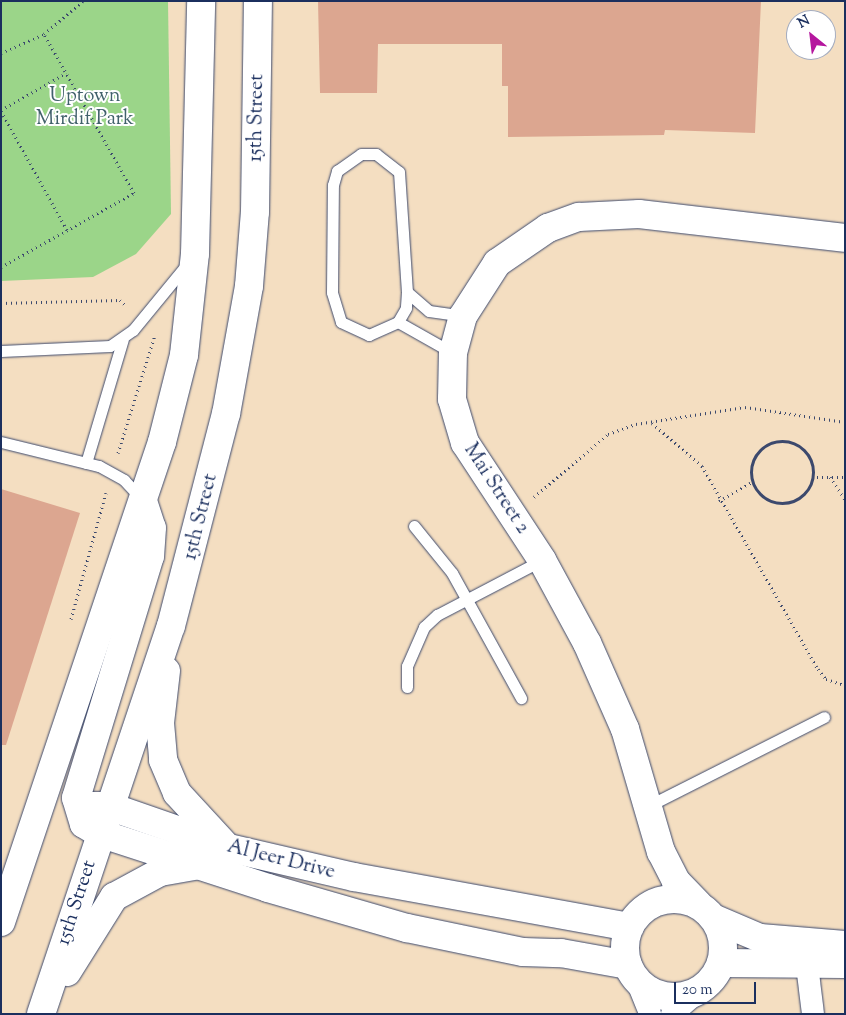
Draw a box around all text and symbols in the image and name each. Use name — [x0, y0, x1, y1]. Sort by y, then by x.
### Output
north arrow — [786, 10, 836, 60]
text: N — [794, 11, 814, 34]
street label: 15th Street — [244, 74, 270, 162]
park label: Uptown Mirdif Park — [36, 84, 134, 131]
street label: Mai Street 2 — [458, 439, 534, 539]
street label: 15th Street — [179, 471, 223, 563]
street label: Al Jeer Drive — [225, 835, 337, 885]
street label: 15th Street — [52, 857, 102, 949]
scale bar — [676, 972, 758, 1004]
text: 20 m — [682, 980, 713, 1001]

